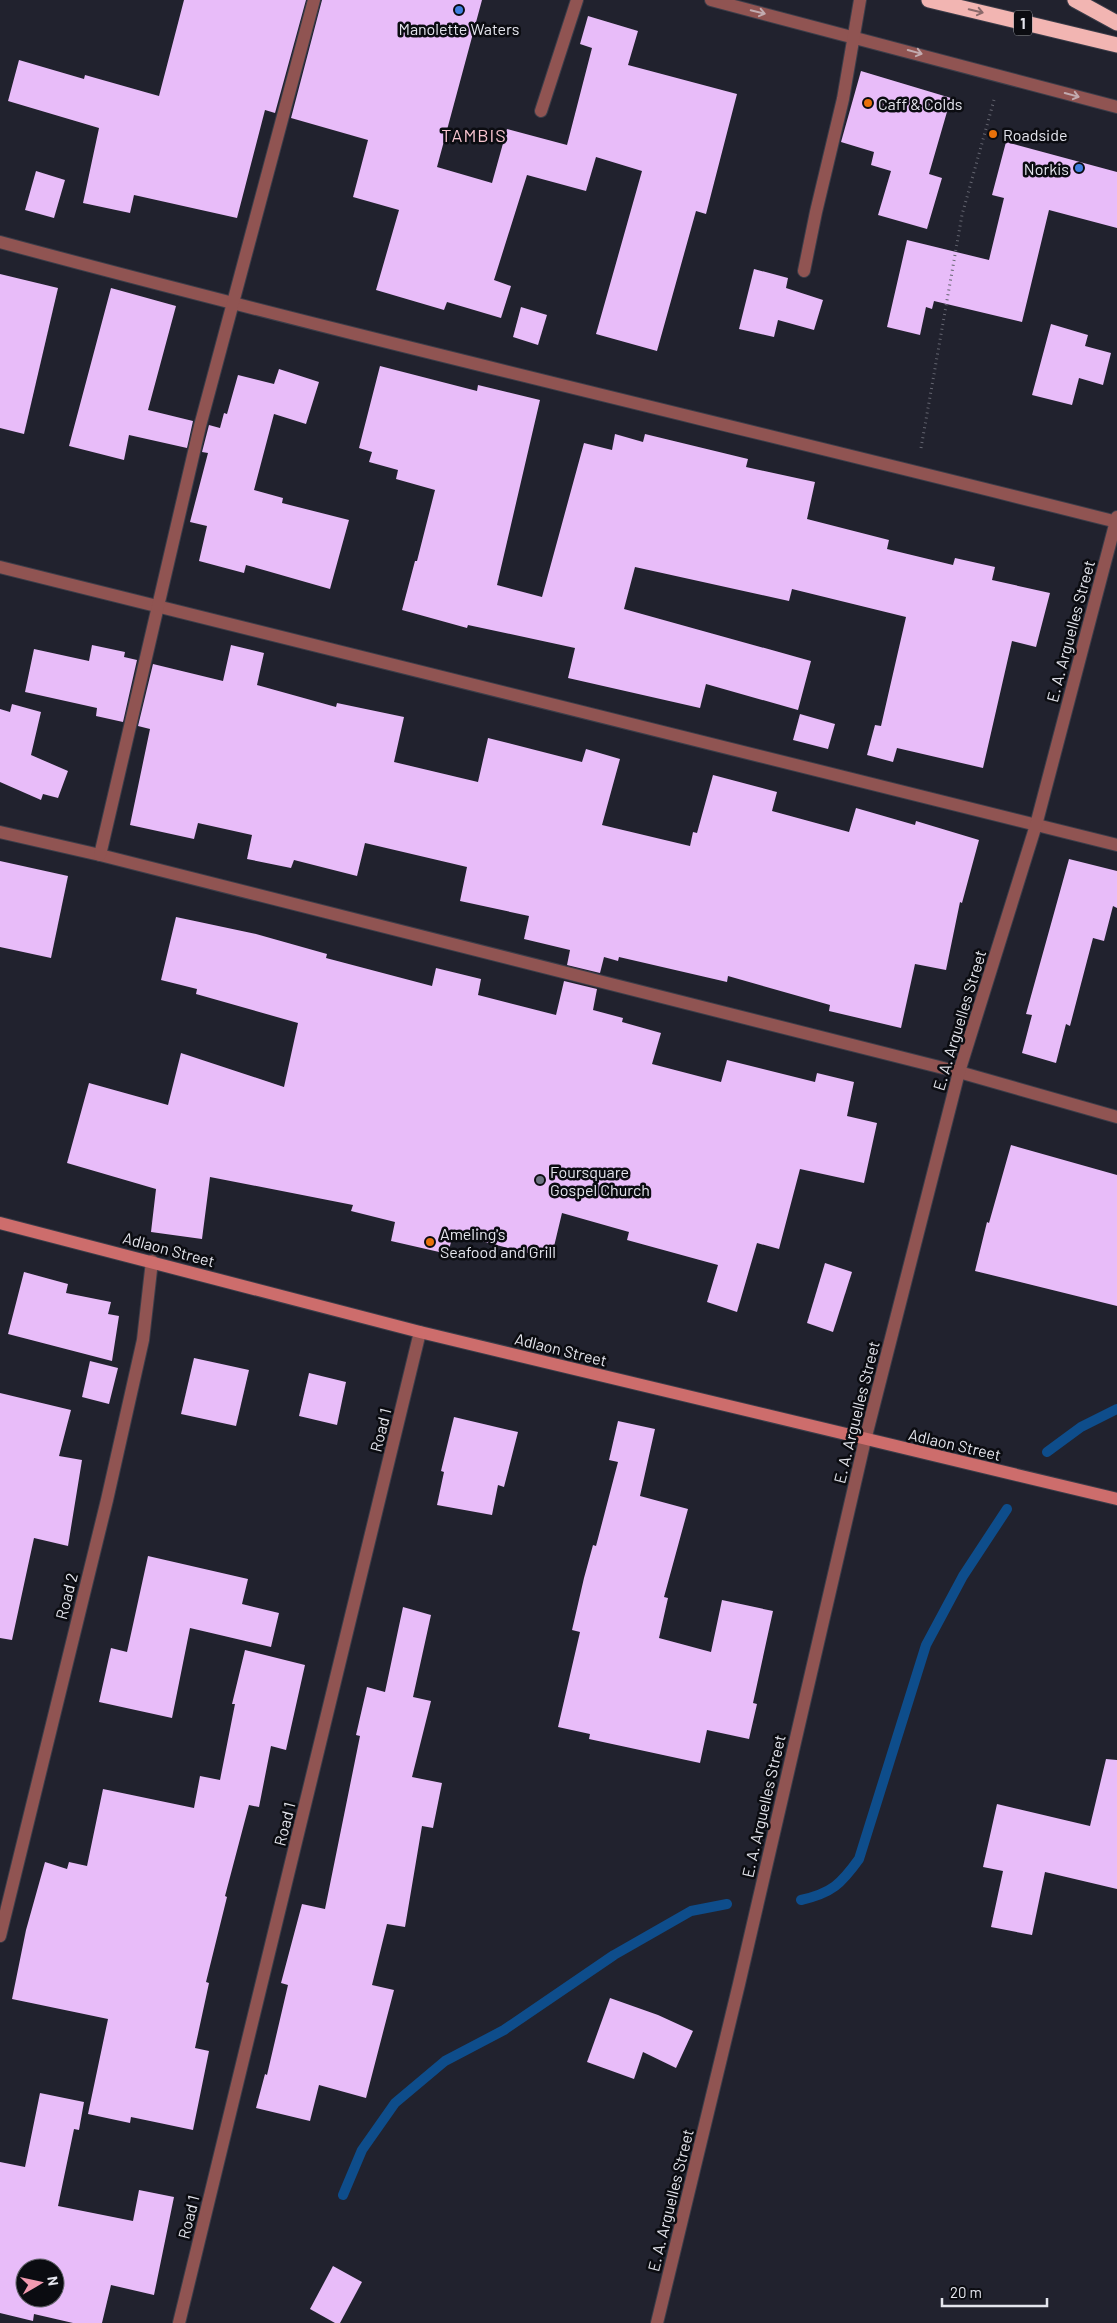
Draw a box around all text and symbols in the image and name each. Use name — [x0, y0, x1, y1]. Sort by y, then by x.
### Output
marker: Manolette Waters — [453, 4, 465, 16]
one-way arrow — [968, 7, 984, 16]
one-way arrow — [749, 8, 765, 17]
road number: 1 — [1014, 10, 1032, 36]
place label: Manolette Waters — [398, 19, 520, 38]
one-way arrow — [907, 48, 923, 58]
one-way arrow — [1064, 91, 1080, 100]
place label: Caff & Colds — [878, 94, 963, 113]
marker: Caff & Colds — [862, 97, 874, 109]
district label: TAMBIS — [441, 124, 507, 146]
place label: Roadside — [1003, 125, 1067, 144]
marker: Roadside — [987, 128, 999, 140]
place label: Norkis — [1024, 159, 1069, 178]
marker: Norkis — [1073, 162, 1085, 174]
street label: E. A. Arguelles Street — [1042, 558, 1098, 704]
street label: E. A. Arguelles Street — [929, 947, 989, 1093]
place label: Foursquare Gospel Church — [550, 1162, 650, 1199]
marker: Foursquare Gospel Church — [534, 1174, 546, 1186]
place label: Ameling's Seafood and Grill — [440, 1224, 556, 1261]
street label: Adlaon Street — [121, 1228, 217, 1270]
marker: Ameling's Seafood and Grill — [424, 1236, 436, 1248]
street label: Adlaon Street — [513, 1328, 609, 1370]
street label: E. A. Arguelles Street — [829, 1339, 883, 1485]
street label: Road 1 — [365, 1406, 395, 1454]
street label: Adlaon Street — [907, 1424, 1003, 1464]
street label: Road 2 — [51, 1571, 81, 1621]
street label: E. A. Arguelles Street — [737, 1733, 789, 1879]
street label: Road 1 — [269, 1800, 299, 1848]
street label: E. A. Arguelles Street — [643, 2127, 697, 2273]
street label: Road 1 — [173, 2193, 203, 2241]
north arrow — [15, 2258, 65, 2308]
text: N — [44, 2275, 62, 2287]
scale bar — [942, 2276, 1047, 2308]
text: 20 m — [950, 2283, 982, 2301]

